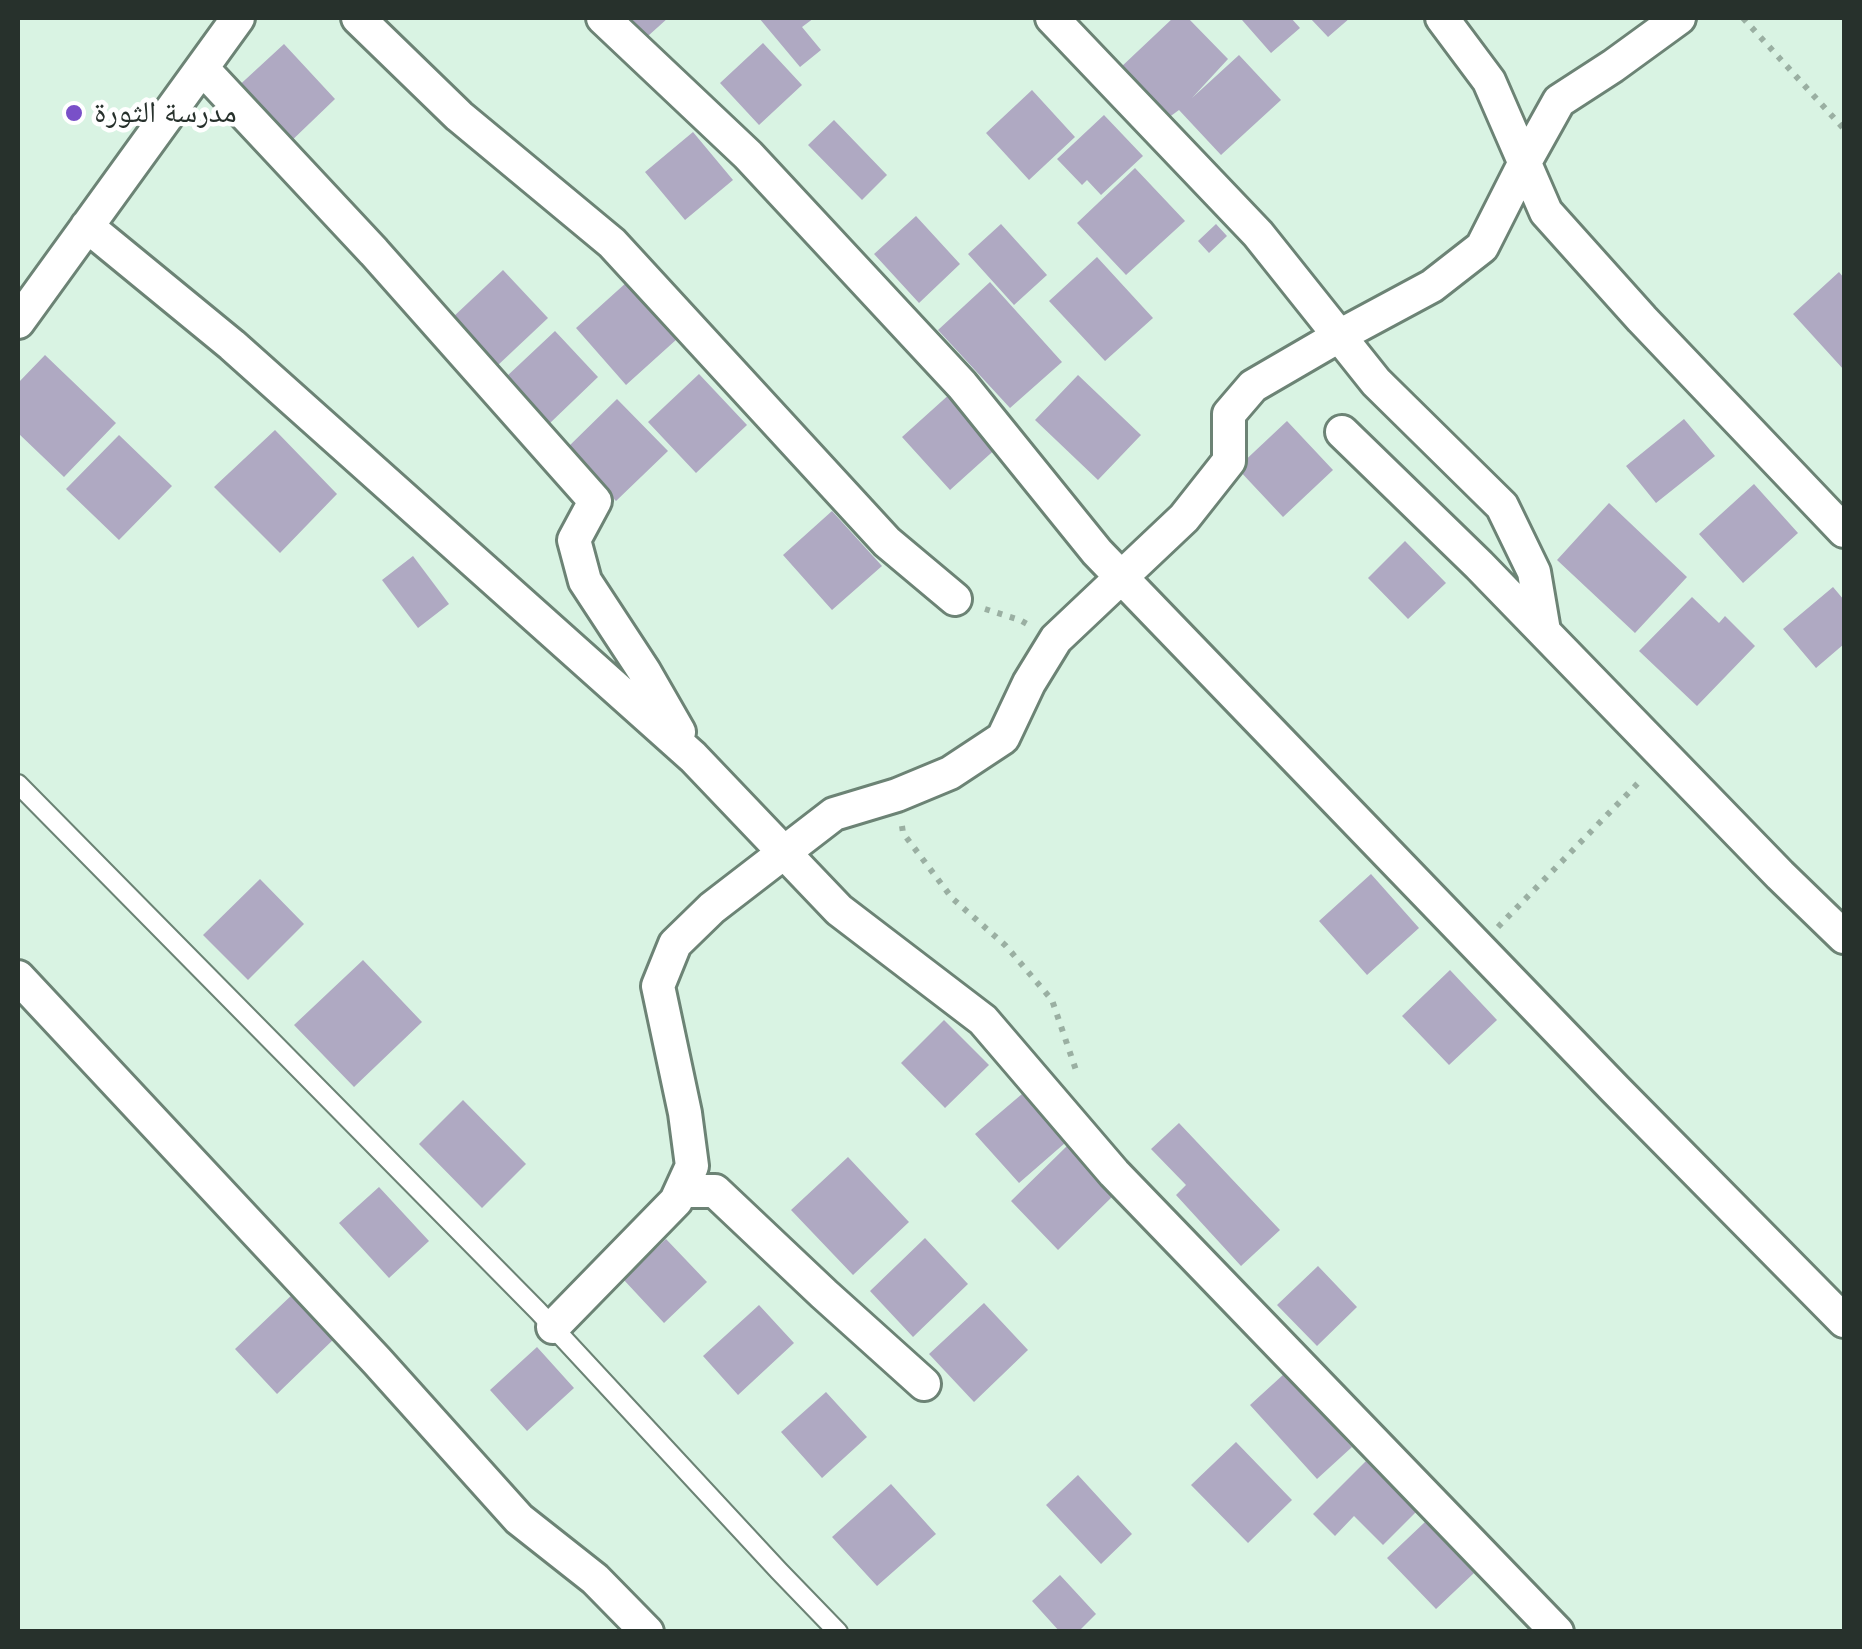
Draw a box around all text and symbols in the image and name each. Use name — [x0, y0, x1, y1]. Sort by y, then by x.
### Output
place label: مدرسة الثورة — [94, 95, 237, 131]
marker: مدرسة الثورة — [63, 102, 85, 124]

